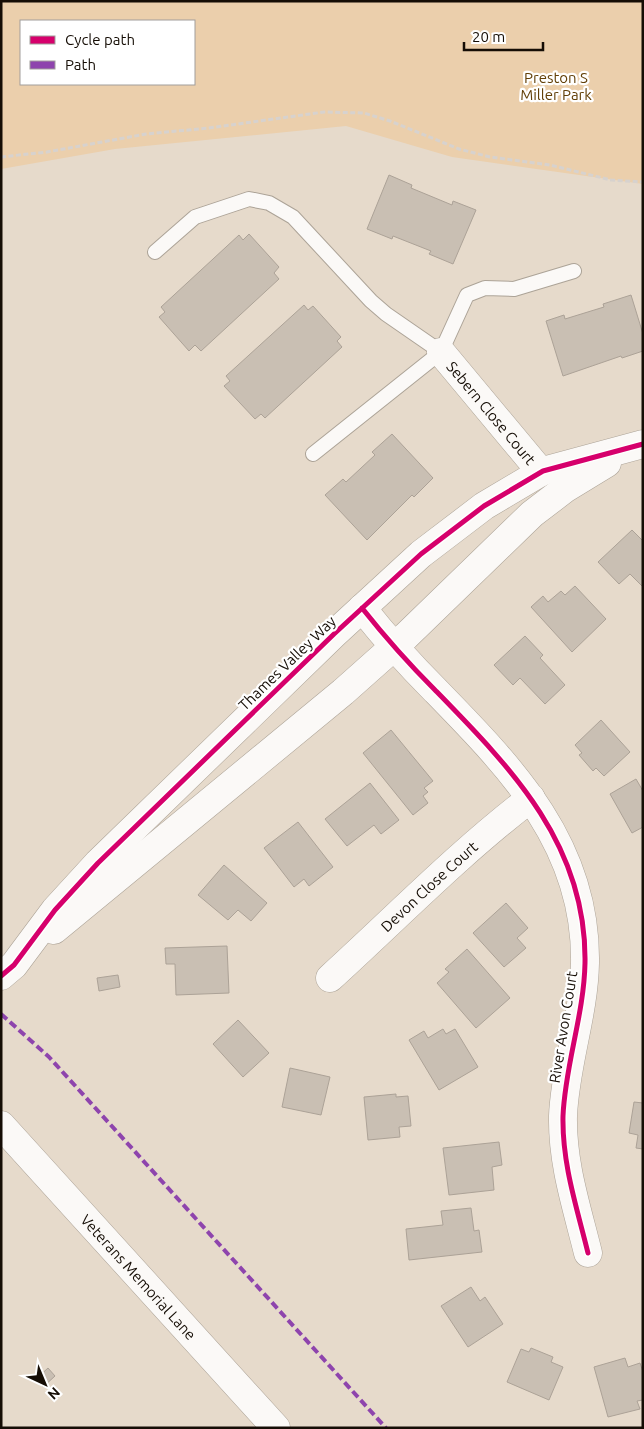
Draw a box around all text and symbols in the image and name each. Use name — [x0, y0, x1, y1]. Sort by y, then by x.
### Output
legend — [20, 20, 195, 85]
scale bar — [464, 20, 543, 52]
text: 20 m — [472, 28, 505, 45]
text: Cycle path — [65, 31, 135, 48]
text: Path — [65, 56, 96, 73]
park label: Preston S Miller Park — [520, 69, 592, 103]
street label: Sebern Close Court — [444, 358, 540, 468]
street label: Thames Valley Way — [235, 612, 339, 714]
street label: Devon Close Court — [377, 837, 481, 935]
street label: River Avon Court — [546, 970, 580, 1084]
street label: Veterans Memorial Lane — [78, 1211, 200, 1343]
north arrow — [20, 1359, 70, 1409]
text: N — [45, 1384, 63, 1403]

